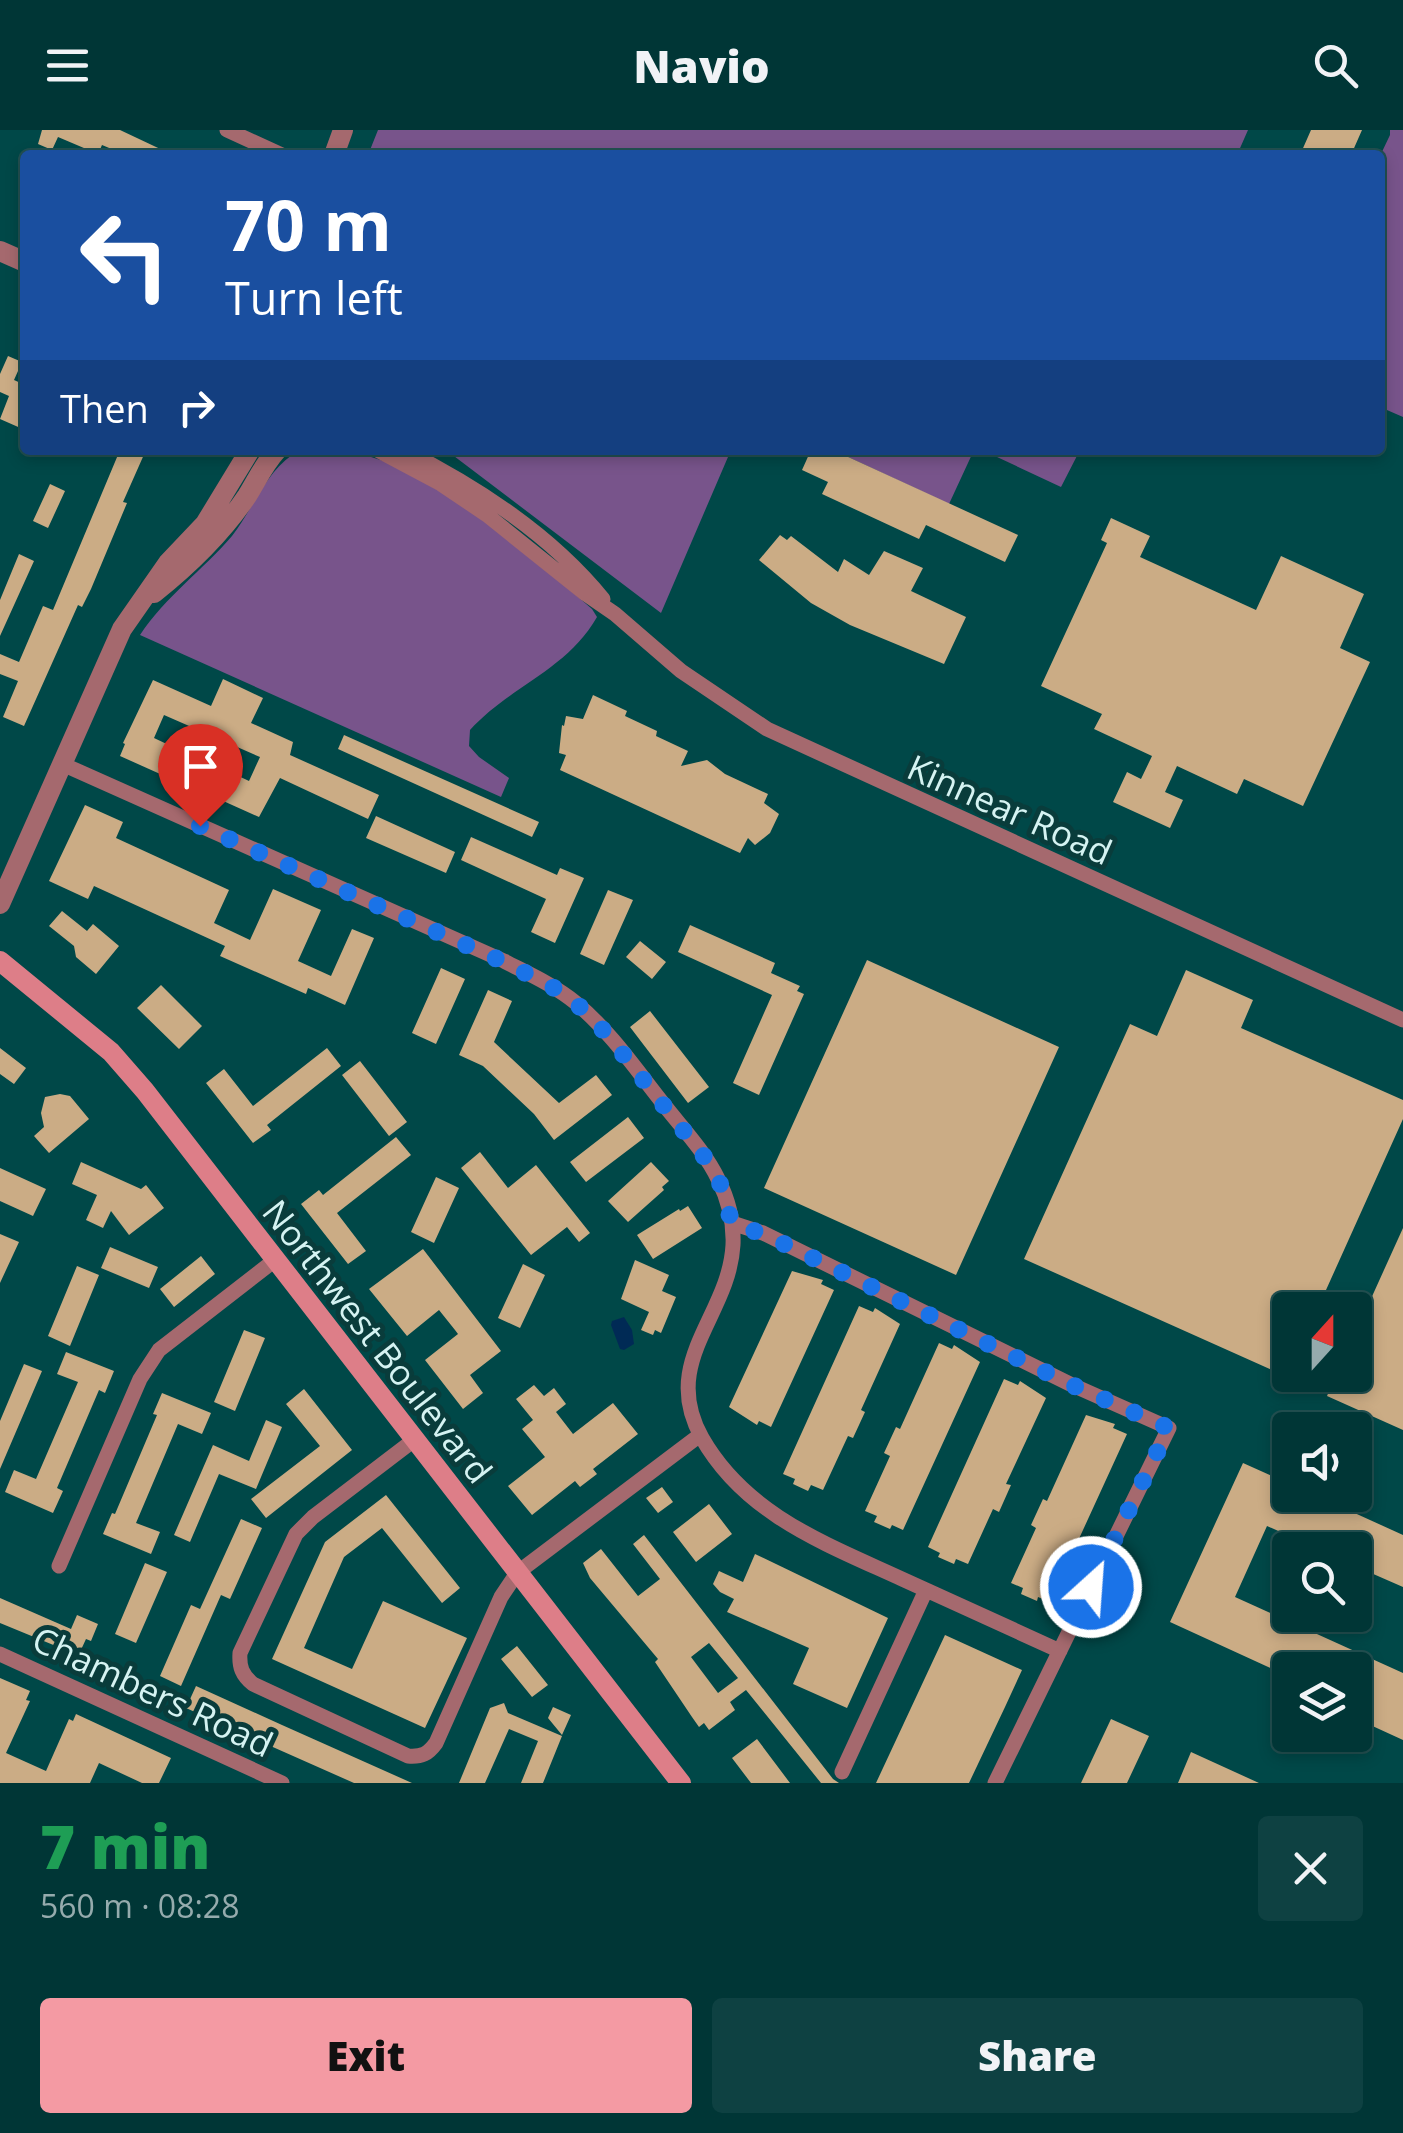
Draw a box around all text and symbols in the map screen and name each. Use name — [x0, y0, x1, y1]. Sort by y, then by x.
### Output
text: Navio — [633, 35, 770, 96]
icon: menu — [40, 38, 95, 93]
icon: search — [1308, 38, 1363, 93]
text: 70 m — [225, 176, 392, 272]
icon: left — [60, 190, 190, 320]
text: Turn left — [225, 267, 403, 328]
icon: right — [169, 380, 224, 435]
text: Then — [60, 382, 149, 434]
pin — [158, 724, 243, 827]
icon: arrive — [173, 739, 228, 794]
street label: Kinnear Road — [900, 743, 1120, 875]
street label: Northwest Boulevard — [253, 1190, 503, 1492]
north arrow — [1272, 1292, 1372, 1392]
map controls — [1272, 1292, 1372, 1752]
button: sound — [1272, 1412, 1372, 1512]
button: search — [1272, 1532, 1372, 1632]
position arrow — [1039, 1535, 1143, 1639]
street label: Chambers Road — [25, 1615, 281, 1767]
button: layers — [1272, 1652, 1372, 1752]
text: 7 min — [40, 1805, 210, 1887]
button: close — [1258, 1816, 1363, 1921]
text: 560 m · 08:28 — [40, 1884, 239, 1927]
button: Exit — [40, 1998, 692, 2113]
button: Share — [712, 1998, 1363, 2113]

